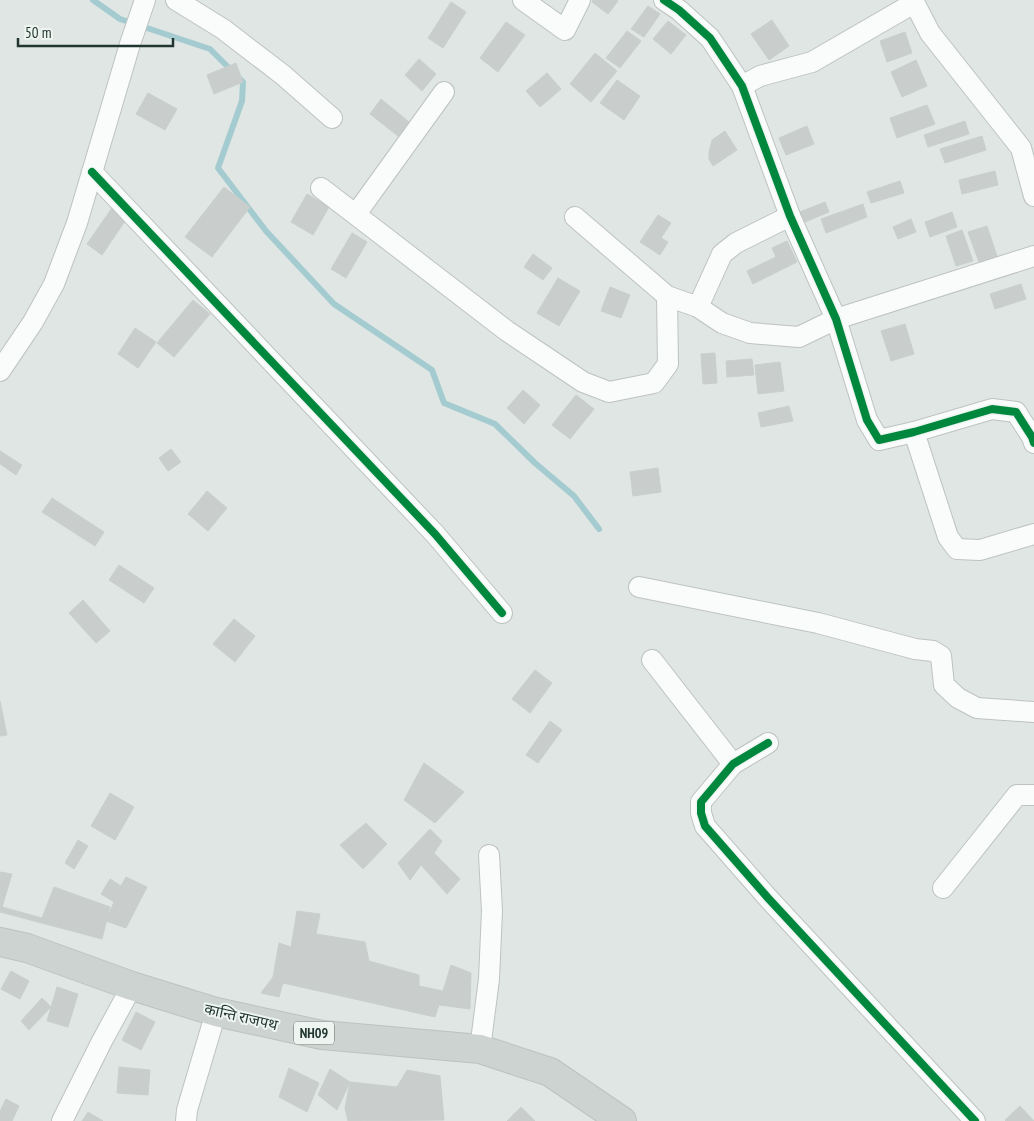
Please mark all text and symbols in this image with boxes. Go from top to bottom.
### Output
scale bar [18,15,172,47]
text: 50 m [25,23,51,42]
street label: कान्ति राजपथ [202,999,280,1034]
road number: NH09 [294,1021,334,1044]

